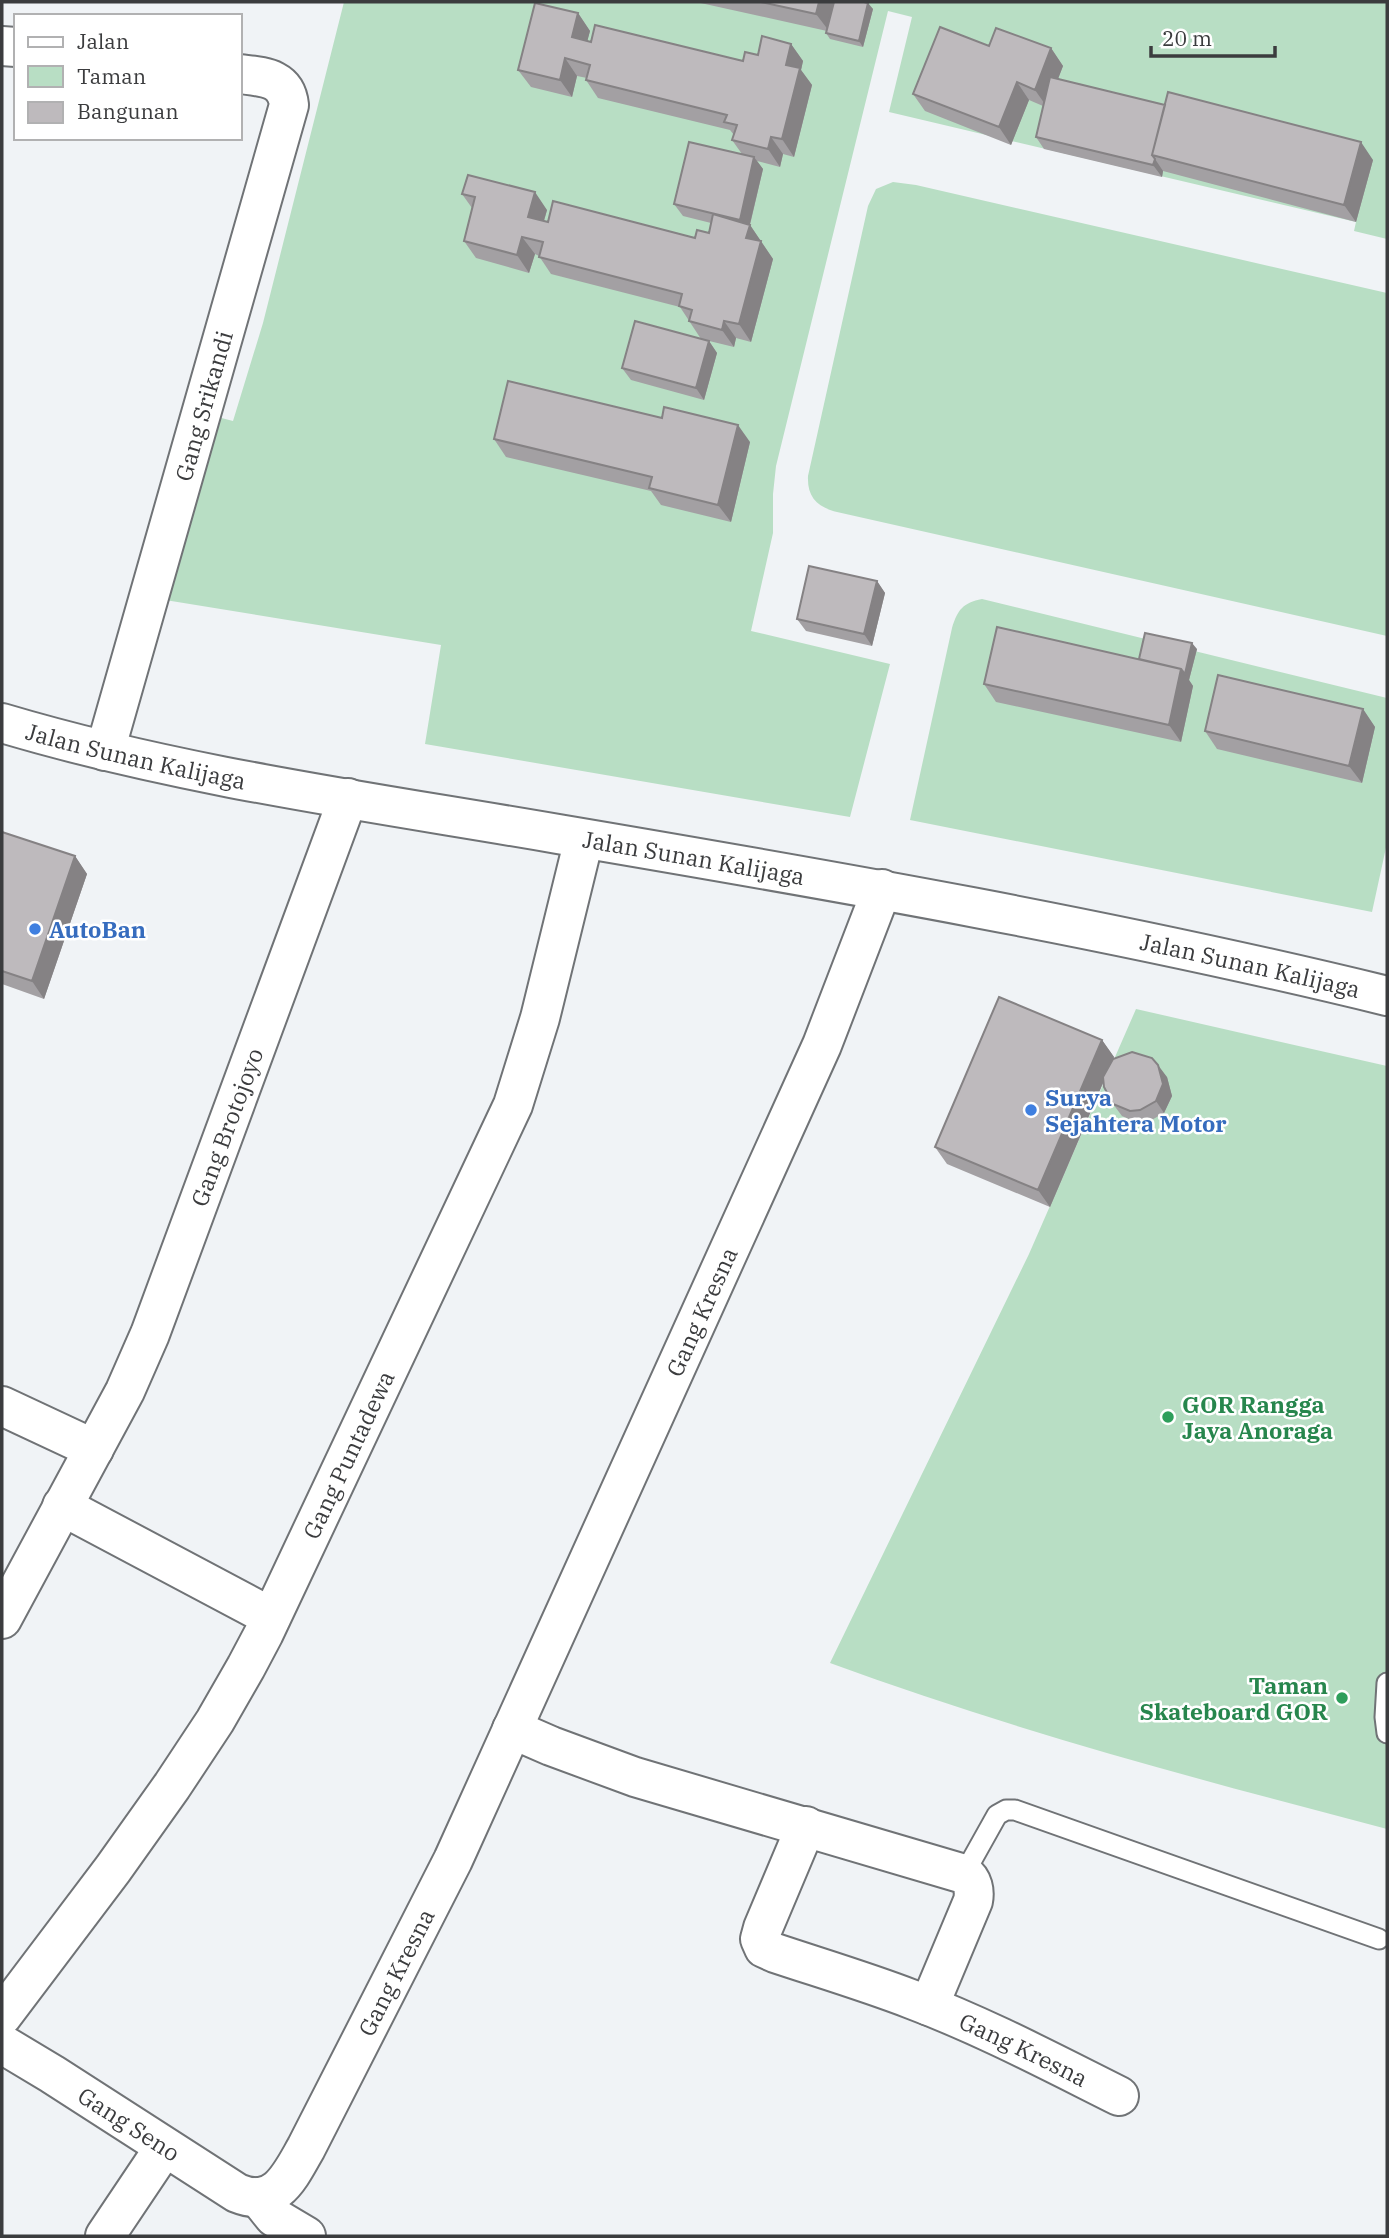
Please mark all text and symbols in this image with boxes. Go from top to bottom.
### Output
legend [14,14,242,140]
scale bar [1151,14,1275,58]
text: 20 m [1162,24,1212,52]
text: Jalan [77,27,129,55]
text: Taman [77,62,146,90]
text: Bangunan [77,97,179,125]
street label: Gang Srikandi [168,327,239,484]
street label: Jalan Sunan Kalijaga [23,716,248,795]
street label: Jalan Sunan Kalijaga [580,823,807,891]
place label: AutoBan [49,914,146,944]
marker: AutoBan [27,921,43,937]
street label: Jalan Sunan Kalijaga [1138,926,1363,1004]
street label: Gang Brotojoyo [184,1044,269,1210]
place label: Surya Sejahtera Motor [1045,1082,1227,1138]
marker: Surya Sejahtera Motor [1023,1102,1039,1118]
street label: Gang Kresna [659,1242,744,1381]
street label: Gang Puntadewa [296,1366,401,1543]
place label: GOR Rangga Jaya Anoraga [1182,1389,1333,1445]
marker: GOR Rangga Jaya Anoraga [1160,1409,1176,1425]
place label: Taman Skateboard GOR [1140,1670,1328,1726]
marker: Taman Skateboard GOR [1334,1690,1350,1706]
street label: Gang Kresna [351,1903,441,2041]
street label: Gang Kresna [955,2006,1093,2093]
street label: Gang Seno [72,2080,186,2167]

